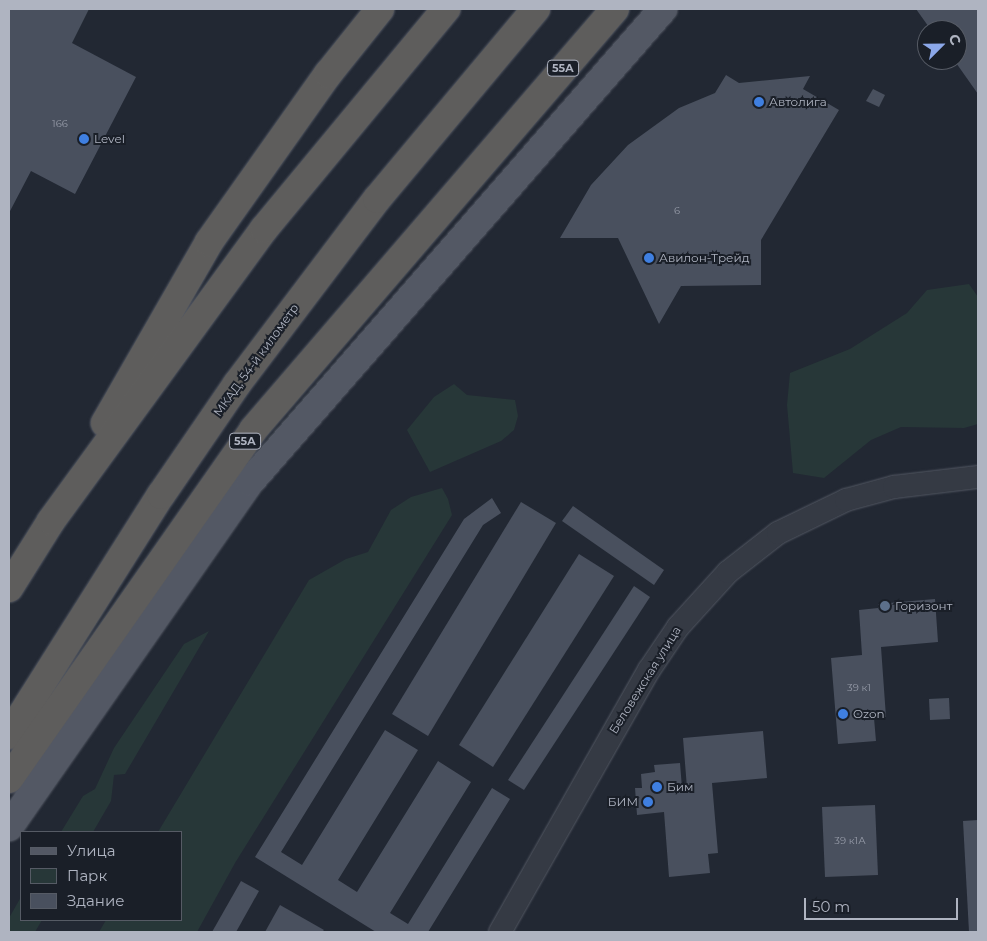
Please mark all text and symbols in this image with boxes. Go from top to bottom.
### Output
north arrow [917,20,967,70]
text: С [945,31,965,48]
road number: 55А [547,59,579,76]
place label: Автолига [769,95,827,109]
marker: Автолига [753,96,765,108]
house number: 166 [52,118,68,130]
place label: Level [94,132,125,146]
marker: Level [78,133,90,145]
house number: 6 [674,205,680,217]
place label: Авилон-Трейд [659,251,750,265]
marker: Авилон-Трейд [643,252,655,264]
street label: МКАД, 54-й километр [210,301,302,419]
road number: 55А [229,432,261,450]
place label: Горизонт [895,599,952,613]
marker: Горизонт [879,600,891,612]
street label: Беловежская улица [606,624,684,736]
house number: 39 к1 [847,682,871,694]
place label: Ozon [853,707,885,721]
marker: Ozon [837,708,849,720]
place label: Бим [667,780,693,794]
marker: Бим [651,781,663,793]
place label: БИМ [608,795,638,809]
marker: БИМ [642,796,654,808]
legend [20,831,182,921]
house number: 39 к1А [834,835,866,847]
text: Улица [67,841,115,860]
text: Парк [67,866,107,885]
scale bar [807,888,961,920]
text: Здание [67,891,125,910]
text: 50 m [812,897,850,916]

